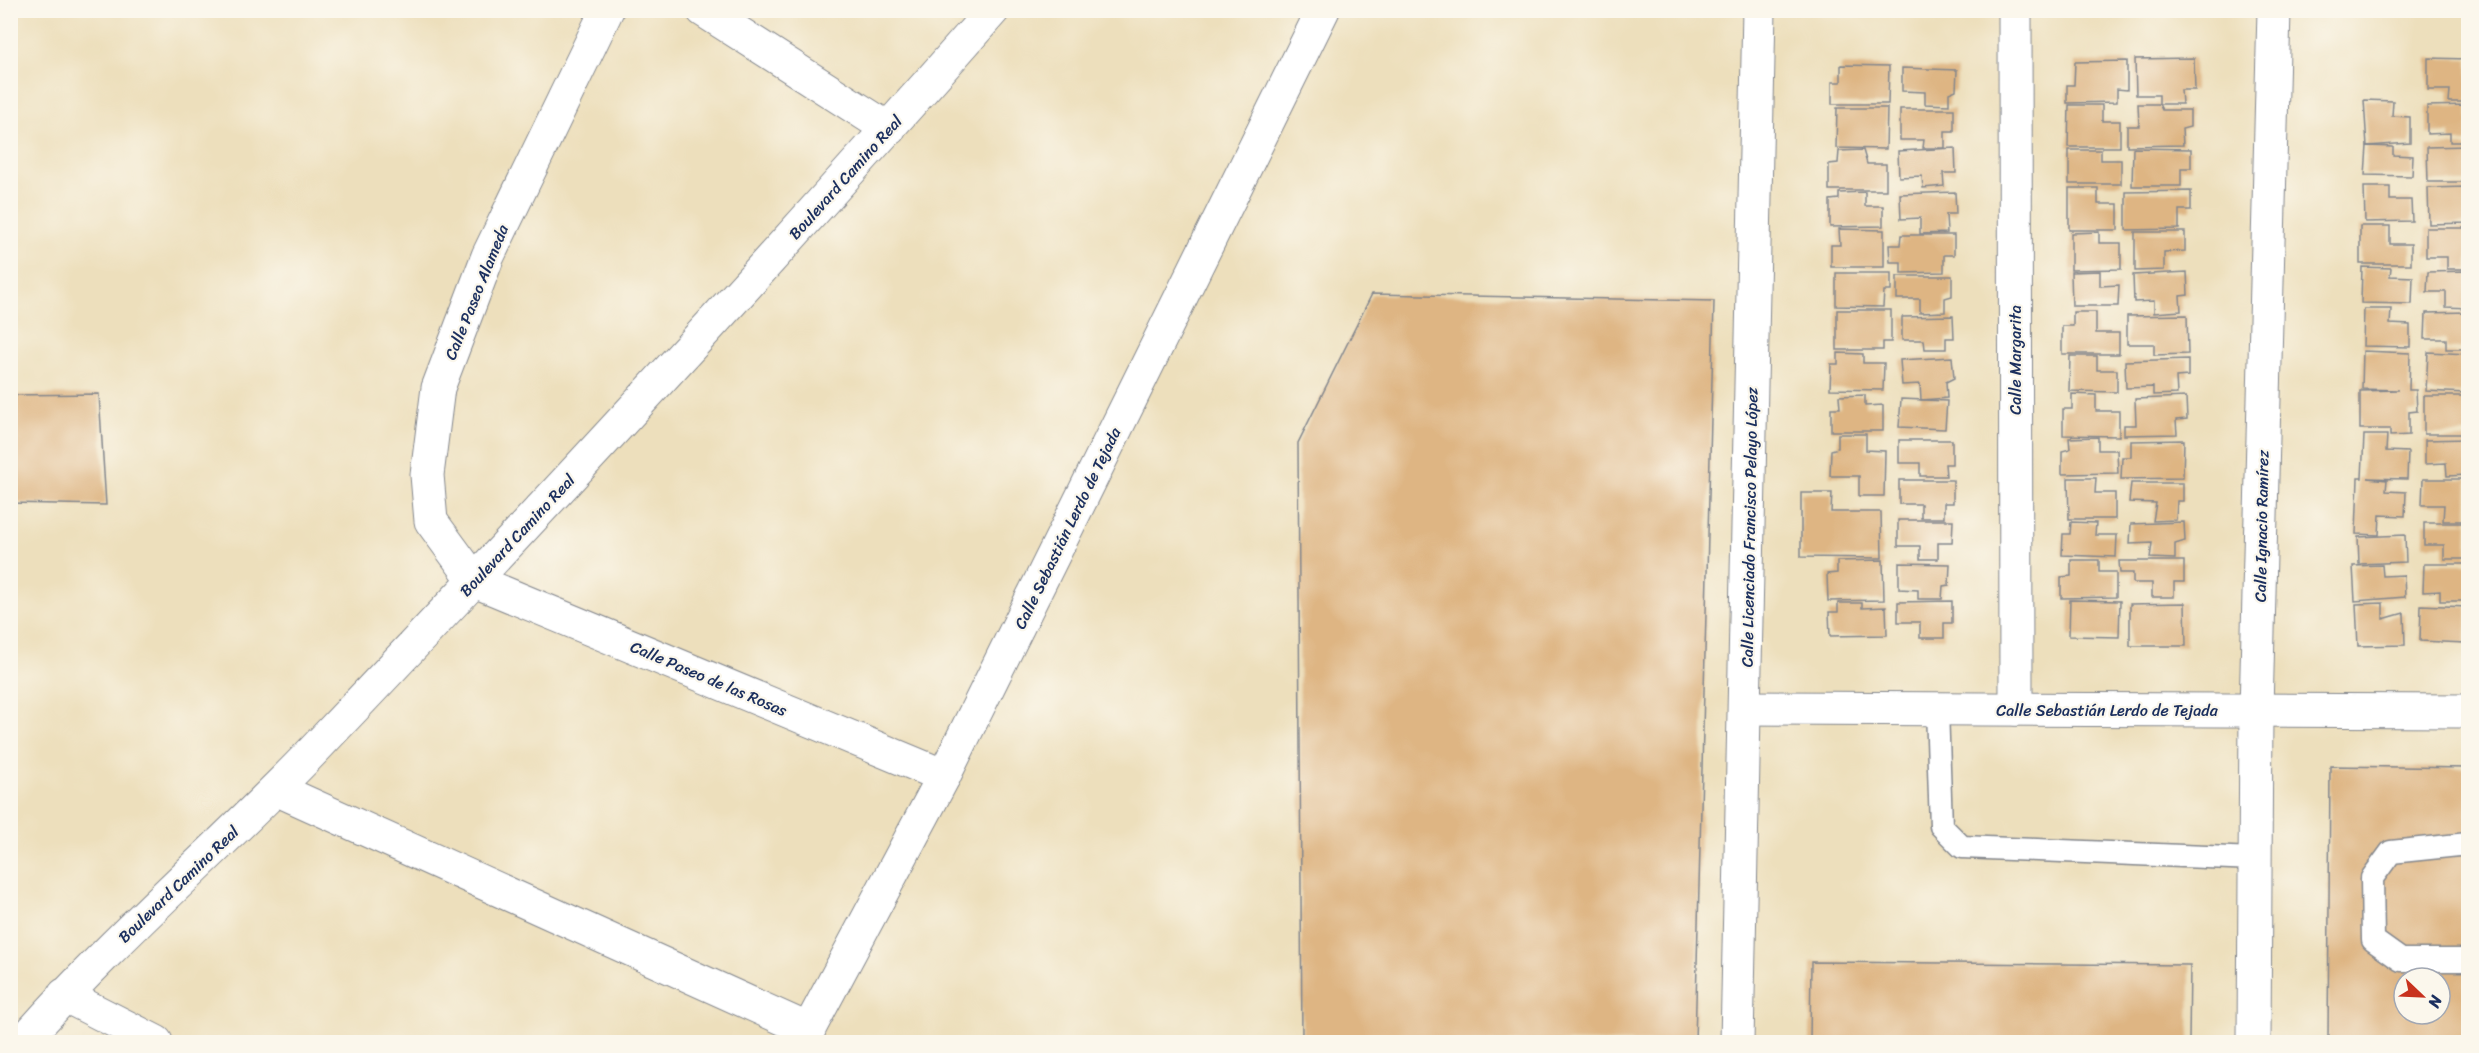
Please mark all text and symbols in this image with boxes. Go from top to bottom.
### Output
street label: Boulevard Camino Real [781,108,910,246]
street label: Calle Paseo Alameda [436,219,517,364]
street label: Calle Margarita [2001,305,2030,415]
street label: Calle Licenciado Francisco Pelayo López [1733,386,1766,667]
street label: Calle Sebastián Lerdo de Tejada [1006,421,1129,634]
street label: Calle Ignacio Ramírez [2246,449,2277,602]
street label: Boulevard Camino Real [452,467,583,604]
street label: Calle Paseo de las Rosas [626,632,792,725]
street label: Calle Sebastián Lerdo de Tejada [1996,696,2219,725]
street label: Boulevard Camino Real [111,818,246,950]
north arrow [2392,966,2452,1026]
text: N [2419,990,2451,1013]

